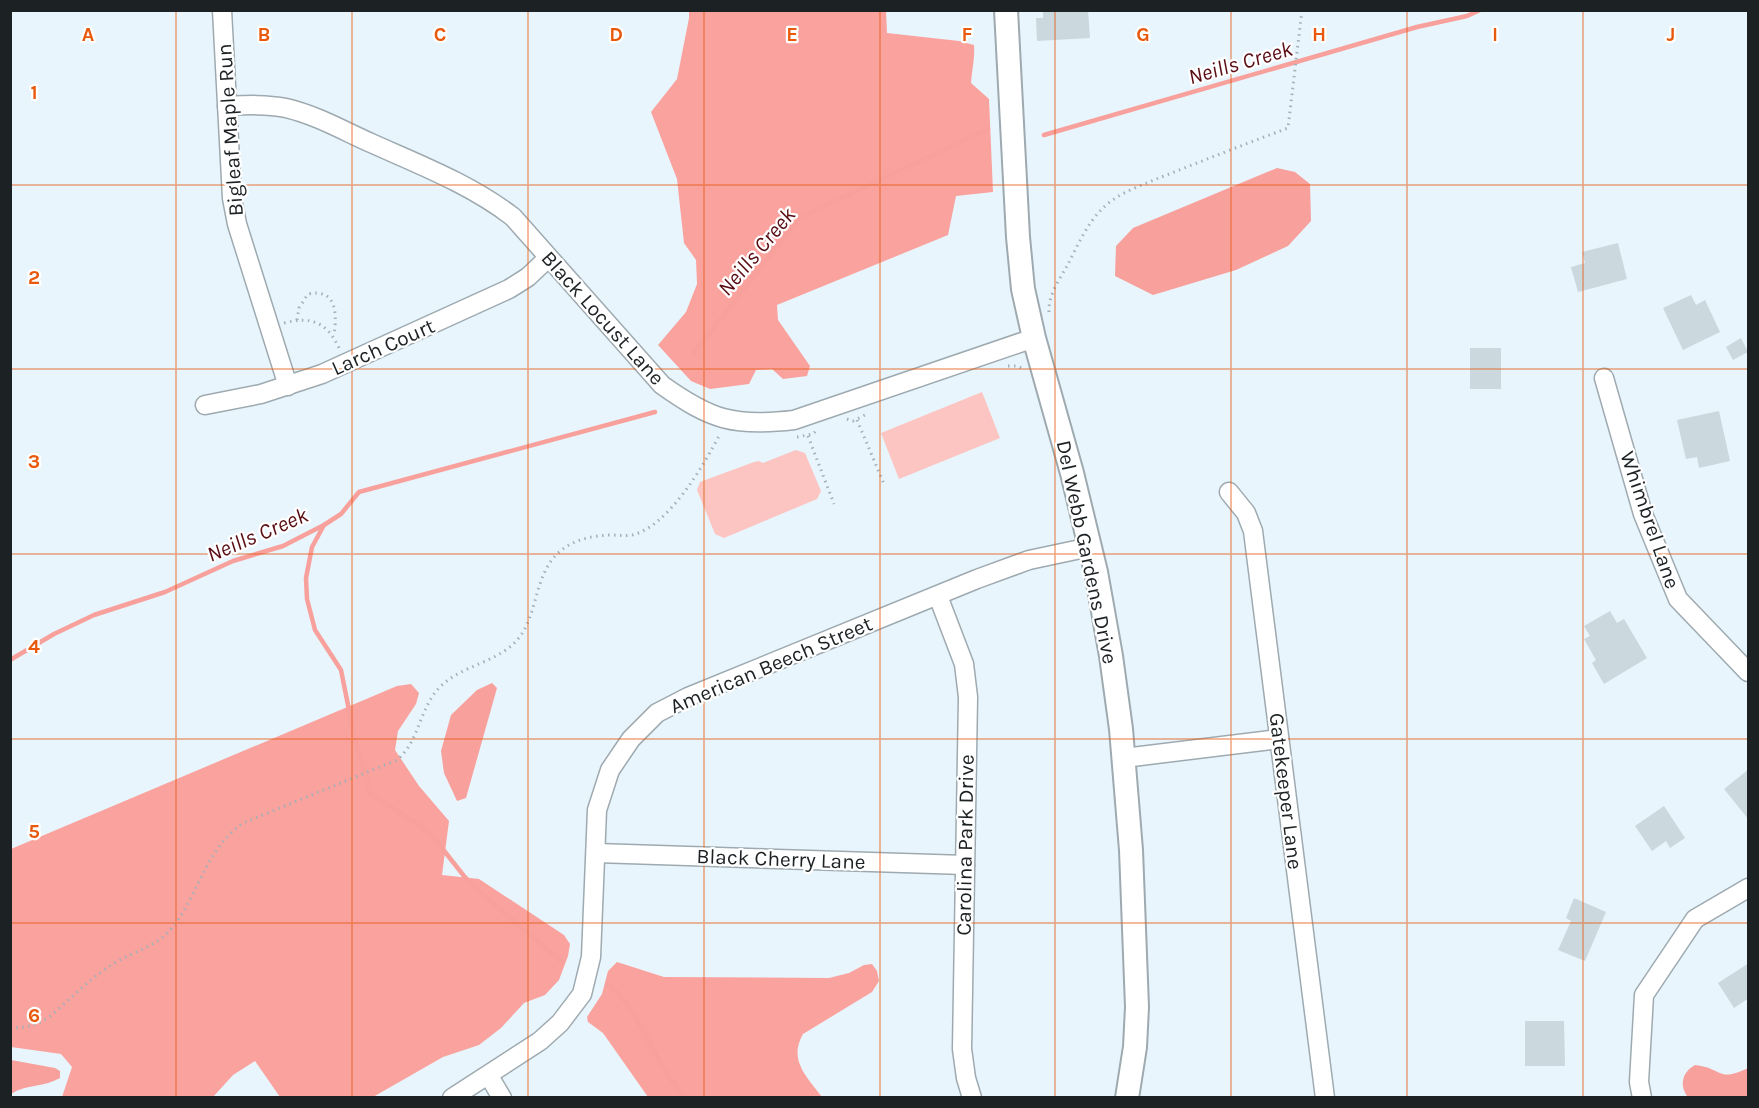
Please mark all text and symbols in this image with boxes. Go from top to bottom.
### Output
text: A [82,23,95,46]
text: B [258,23,270,46]
text: C [434,23,446,46]
text: D [609,23,623,46]
text: E [786,23,798,46]
text: F [962,23,973,46]
text: G [1136,23,1150,46]
text: H [1312,23,1326,46]
text: I [1492,23,1498,46]
text: J [1667,23,1675,46]
water label: Neills Creek [1185,35,1296,90]
street label: Bigleaf Maple Run [212,43,248,217]
text: 1 [30,81,38,104]
water label: Neills Creek [712,202,802,301]
street label: Black Locust Lane [537,246,669,390]
text: 2 [28,266,40,289]
street label: Larch Court [328,314,438,380]
street label: Del Webb Gardens Drive [1052,438,1122,666]
street label: Whimbrel Lane [1615,448,1685,592]
text: 3 [28,450,40,473]
water label: Neills Creek [203,502,313,568]
street label: American Beech Street [666,611,876,718]
text: 4 [28,635,40,658]
street label: Gatekeeper Lane [1264,711,1308,871]
street label: Carolina Park Drive [951,754,979,936]
text: 5 [28,820,40,843]
street label: Black Cherry Lane [696,844,866,874]
text: 6 [28,1004,40,1027]

